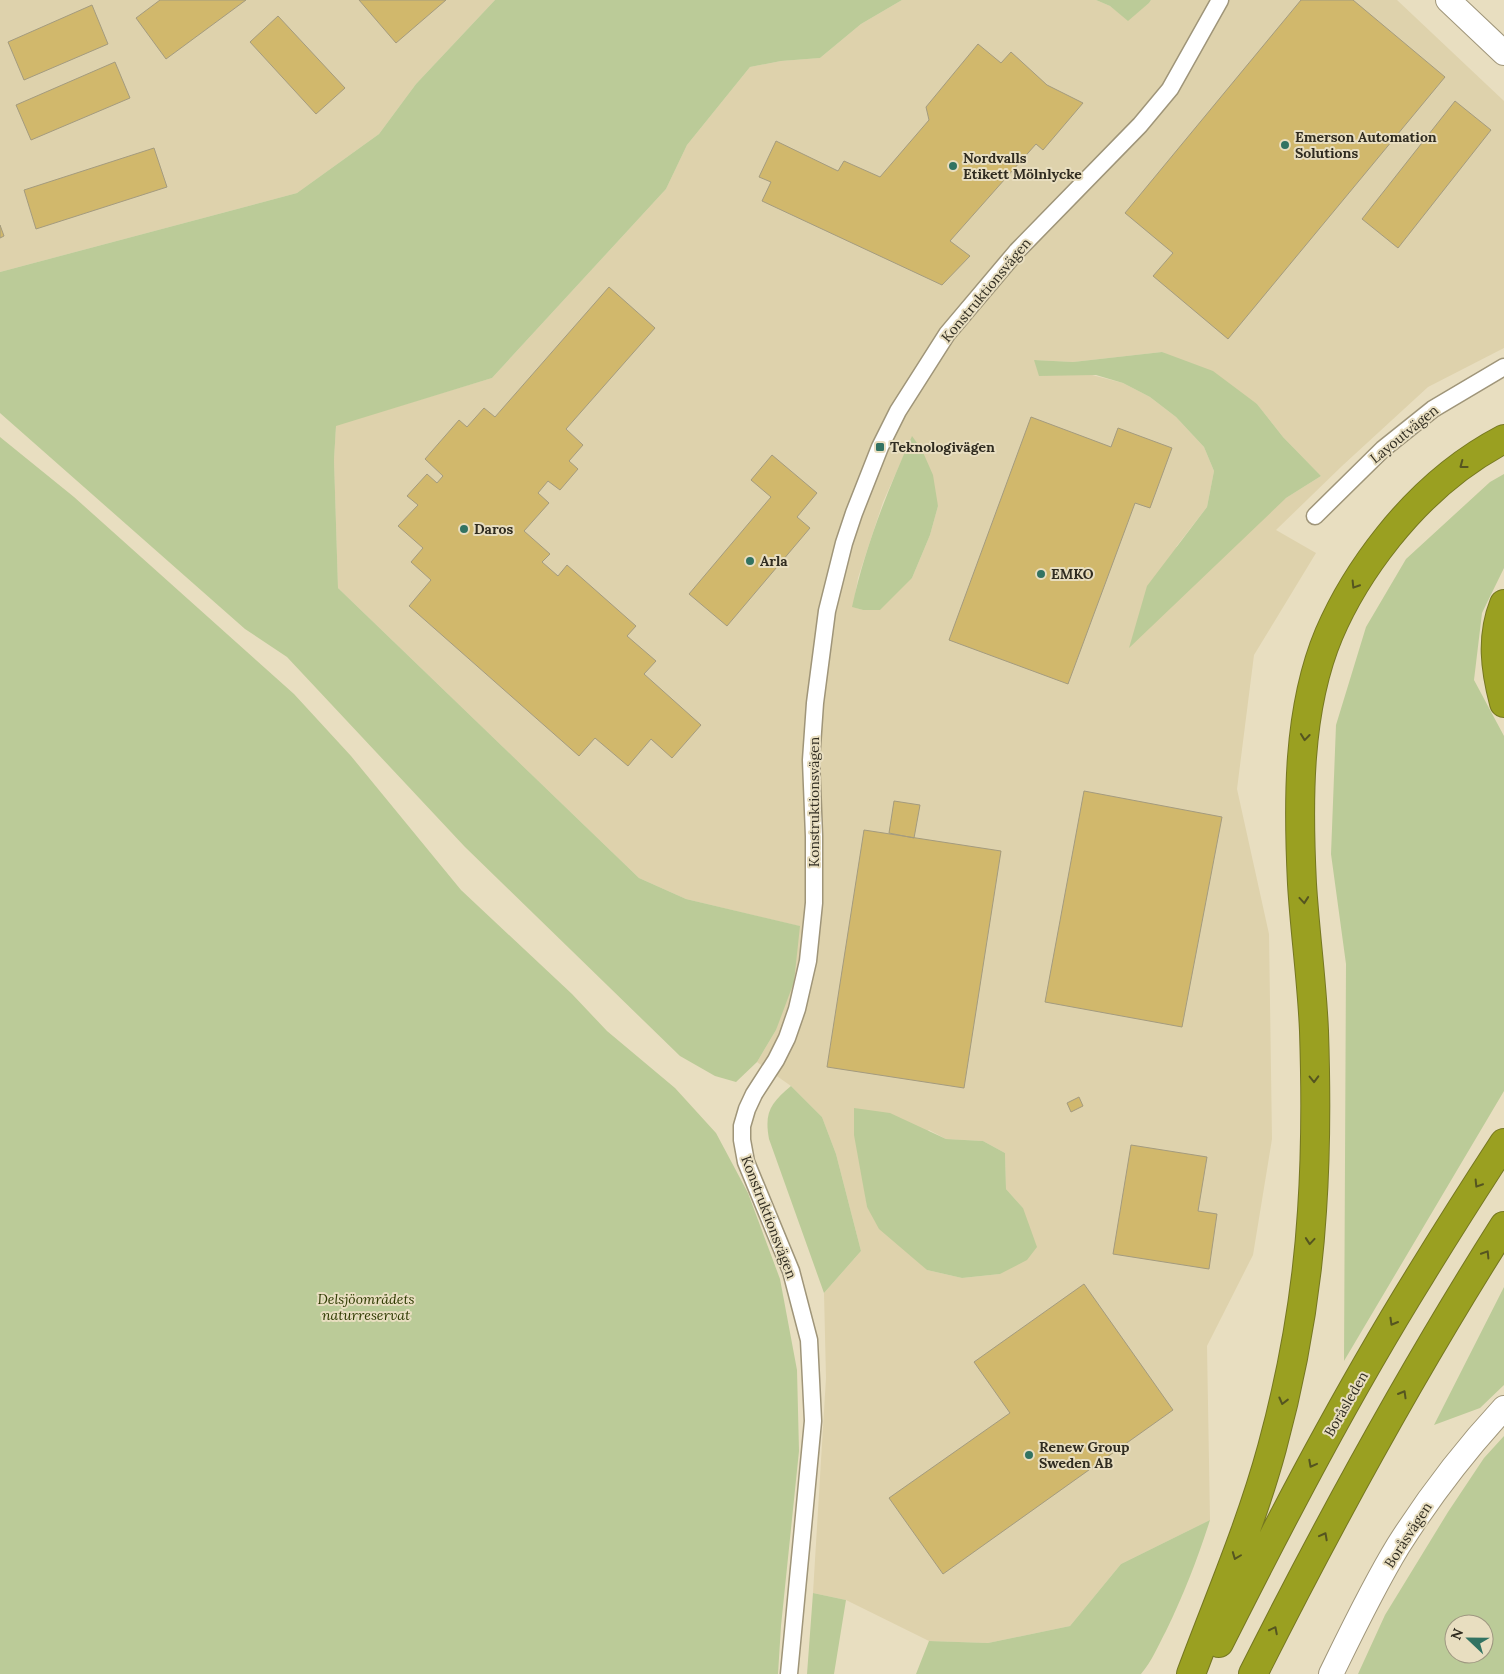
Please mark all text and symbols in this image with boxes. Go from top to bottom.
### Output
place label: Emerson Automation Solutions [1295,128,1437,162]
marker: Emerson Automation Solutions [1279,139,1291,151]
place label: Nordvalls Etikett Mölnlycke [963,149,1082,183]
marker: Nordvalls Etikett Mölnlycke [947,160,959,172]
street label: Konstruktionsvägen [937,234,1035,346]
street label: Layoutvägen [1366,401,1442,467]
place label: Teknologivägen [890,438,995,456]
marker: Teknologivägen [874,441,886,453]
one-way arrow [1460,459,1469,467]
place label: Daros [474,520,513,538]
marker: Daros [458,523,470,535]
place label: Arla [760,552,788,570]
marker: Arla [744,555,756,567]
place label: EMKO [1051,565,1094,583]
marker: EMKO [1035,568,1047,580]
one-way arrow [1352,579,1361,588]
one-way arrow [1299,734,1310,742]
street label: Konstruktionsvägen [805,736,823,867]
one-way arrow [1298,896,1309,904]
one-way arrow [1309,1075,1320,1083]
street label: Konstruktionsvägen [737,1153,801,1282]
one-way arrow [1475,1178,1484,1188]
one-way arrow [1304,1237,1315,1245]
one-way arrow [1479,1251,1489,1260]
park label: Delsjöområdets naturreservat [317,1290,415,1324]
one-way arrow [1389,1317,1399,1326]
street label: Boråsleden [1320,1368,1372,1440]
one-way arrow [1396,1390,1406,1399]
one-way arrow [1278,1397,1289,1406]
place label: Renew Group Sweden AB [1039,1438,1130,1472]
marker: Renew Group Sweden AB [1023,1449,1035,1461]
one-way arrow [1309,1458,1319,1467]
street label: Boråsvägen [1380,1498,1436,1571]
one-way arrow [1317,1532,1327,1541]
one-way arrow [1232,1551,1242,1560]
north arrow [1444,1614,1494,1664]
text: N [1447,1626,1467,1643]
one-way arrow [1268,1627,1278,1636]

